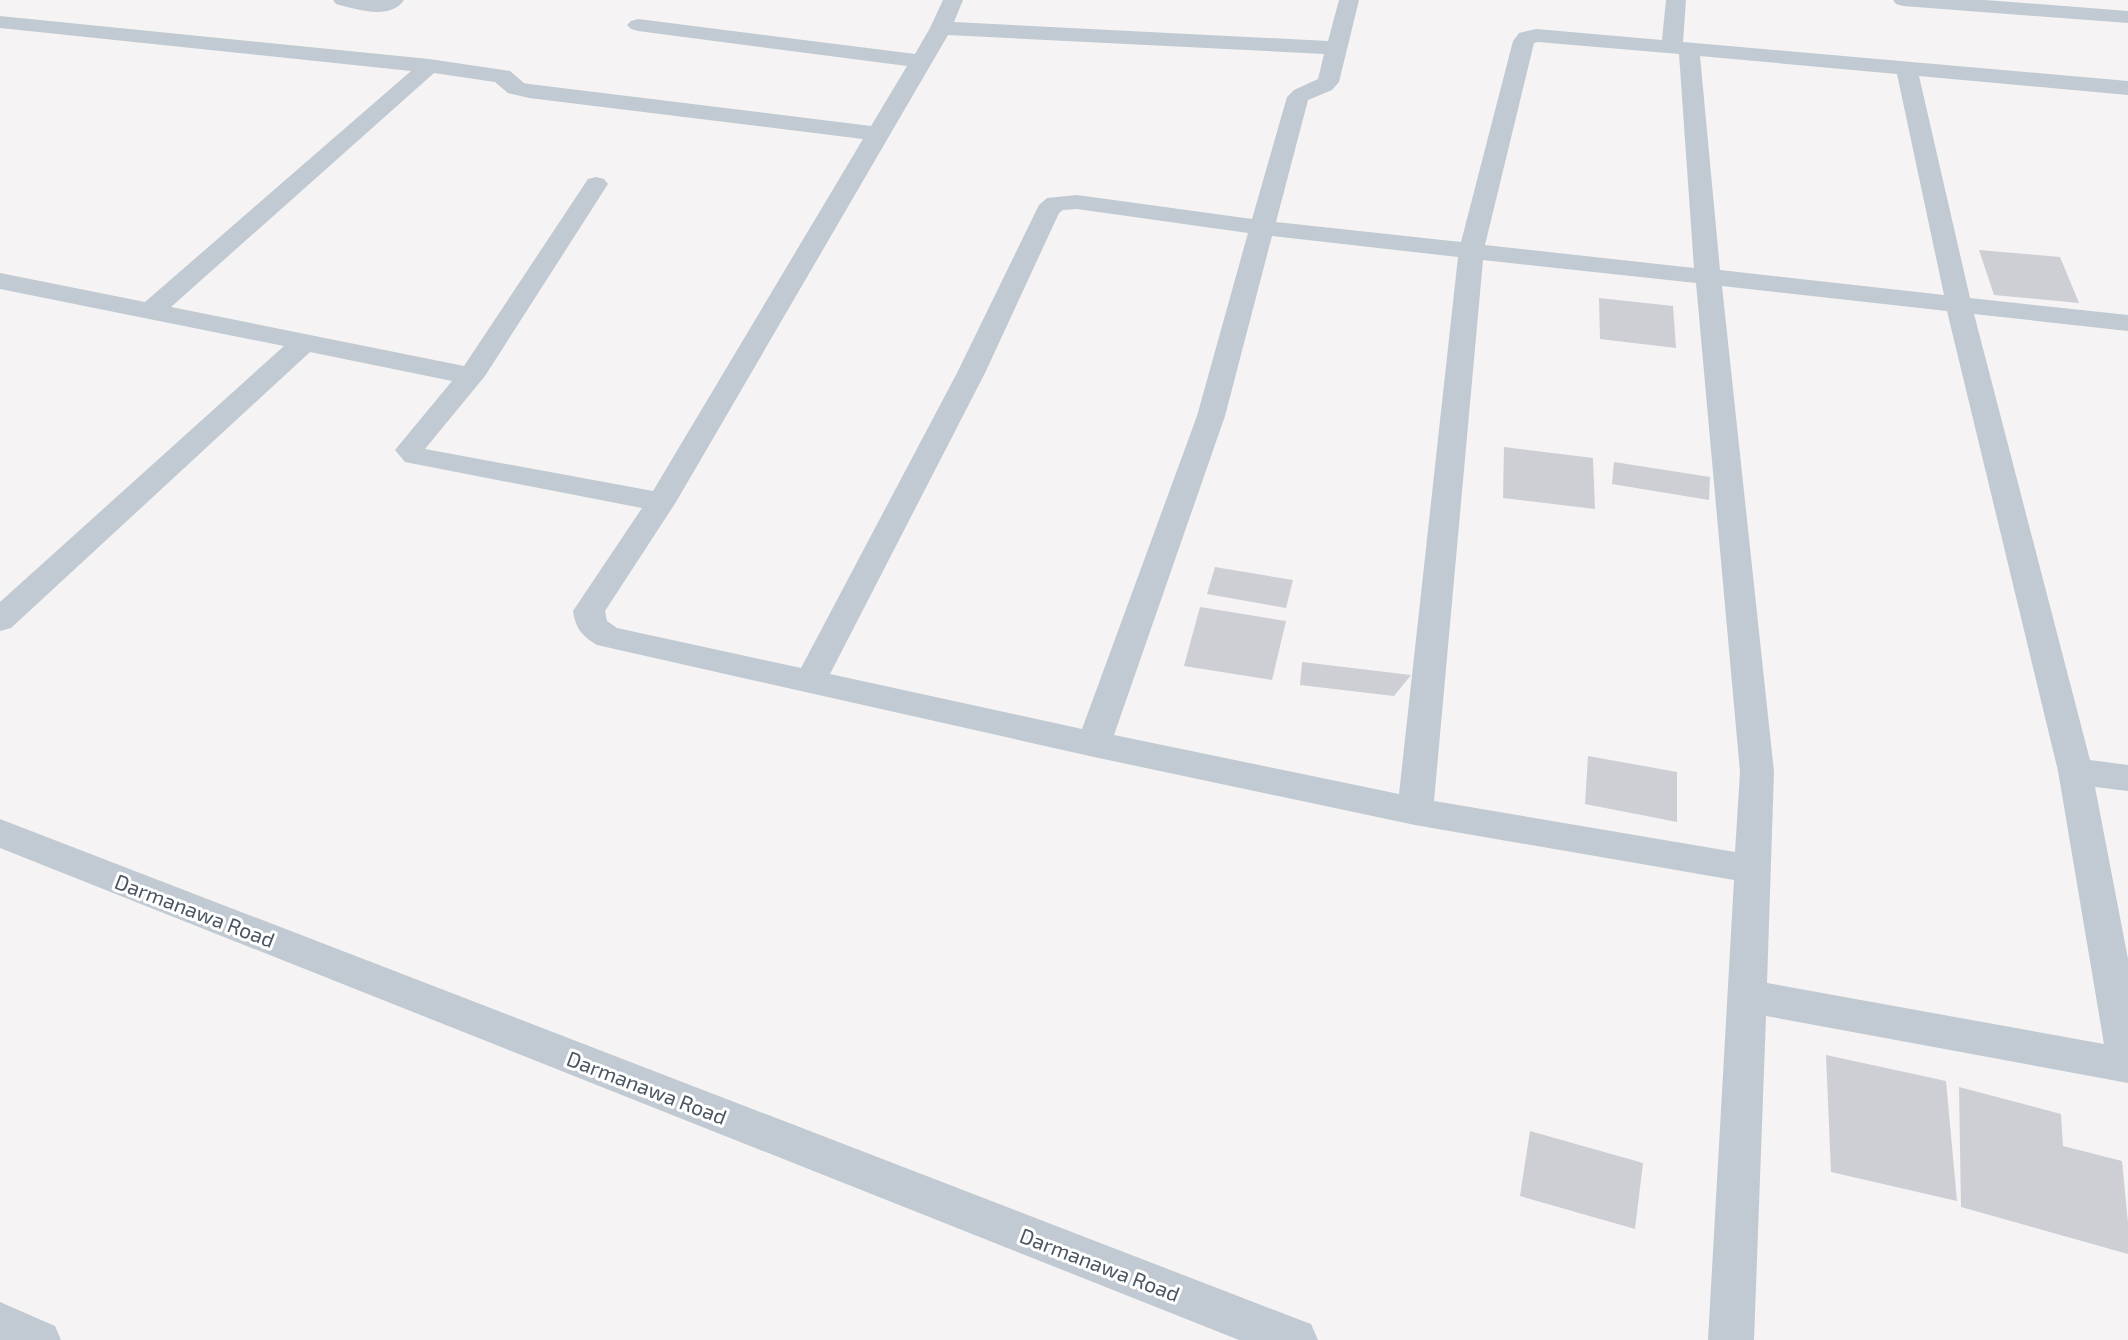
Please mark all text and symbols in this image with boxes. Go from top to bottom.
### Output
street label: Darmanawa Road [111,868,279,952]
street label: Darmanawa Road [563,1045,731,1129]
street label: Darmanawa Road [1016,1222,1184,1306]

